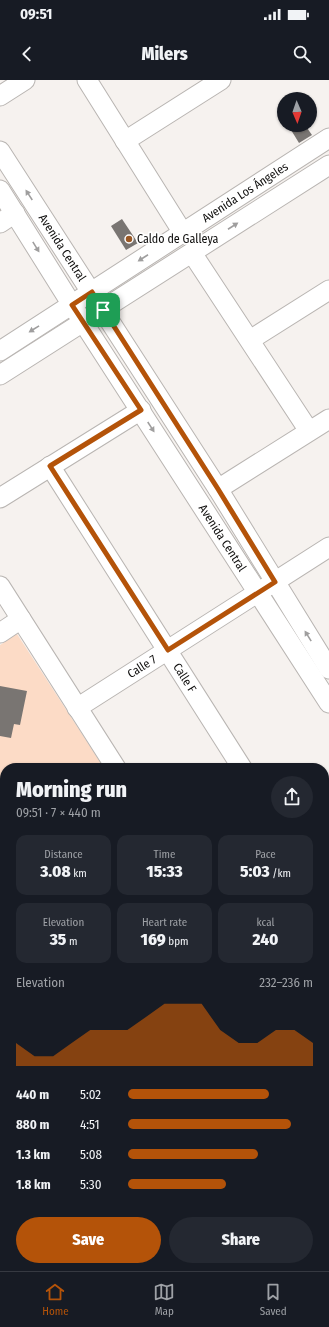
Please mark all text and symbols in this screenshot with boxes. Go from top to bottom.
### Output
text: 09:51 [20,5,52,23]
icon: back [16,43,38,65]
text: Milers [141,43,188,65]
icon: search [291,43,313,65]
north arrow [277,92,317,132]
map controls [277,92,317,132]
street label: Avenida Los Ángeles [200,159,291,225]
one-way arrow [25,190,33,200]
street label: Avenida Central [36,212,89,284]
one-way arrow [228,222,238,230]
place label: Caldo de Galleya [137,232,219,246]
marker: Caldo de Galleya [124,234,134,244]
one-way arrow [32,242,40,252]
one-way arrow [137,255,149,262]
pin [86,293,120,327]
icon: arrive [92,299,114,321]
one-way arrow [29,325,39,333]
one-way arrow [148,421,155,433]
street label: Avenida Central [196,502,249,574]
one-way arrow [305,630,312,642]
street label: Calle 7 [125,652,159,681]
street label: Calle F [170,661,200,696]
text: Morning run [16,776,127,803]
button: share [271,776,313,818]
text: 09:51 · 7 × 440 m [16,805,101,820]
text: Distance [44,848,83,861]
text: Time [154,848,175,861]
text: Pace [255,848,276,861]
text: 3.08 [40,861,71,882]
text: 15:33 [146,861,183,882]
text: 5:03 [240,861,270,882]
text: km [71,867,87,880]
text: /km [270,867,291,880]
text: Elevation [43,916,84,929]
text: Heart rate [142,916,187,929]
text: kcal [257,916,274,929]
text: 35 [50,929,66,950]
text: 169 [141,929,166,950]
text: 240 [253,929,279,950]
text: m [66,935,77,948]
text: bpm [166,935,188,948]
text: Elevation [16,975,65,990]
text: 232–236 m [259,975,313,990]
text: 440 m [16,1087,49,1102]
text: 5:02 [80,1087,101,1102]
text: 880 m [16,1117,49,1132]
text: 4:51 [80,1117,100,1132]
text: 1.3 km [16,1147,50,1162]
text: 5:08 [80,1147,102,1162]
text: 1.8 km [16,1177,51,1192]
text: 5:30 [80,1177,101,1192]
button: Save [16,1217,161,1263]
button: Share [169,1217,313,1263]
tab: Home [42,1281,69,1318]
tab: Map [153,1281,175,1318]
tab: Saved [260,1281,287,1318]

